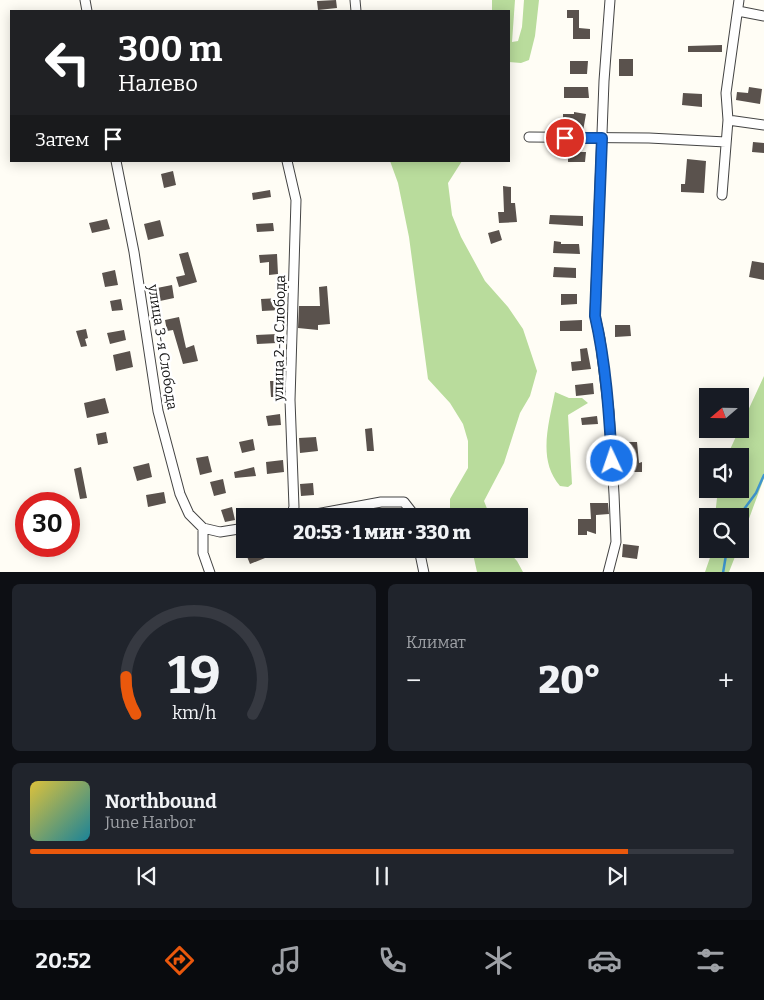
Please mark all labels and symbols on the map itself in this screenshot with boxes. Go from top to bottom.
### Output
pin [544,117,586,159]
street label: улица 2-я Слобода [270,274,289,402]
street label: улица 3-я Слобода [144,282,181,411]
north arrow [699,388,749,438]
position arrow [585,434,637,486]
speed limit sign: 30 [15,492,80,557]

